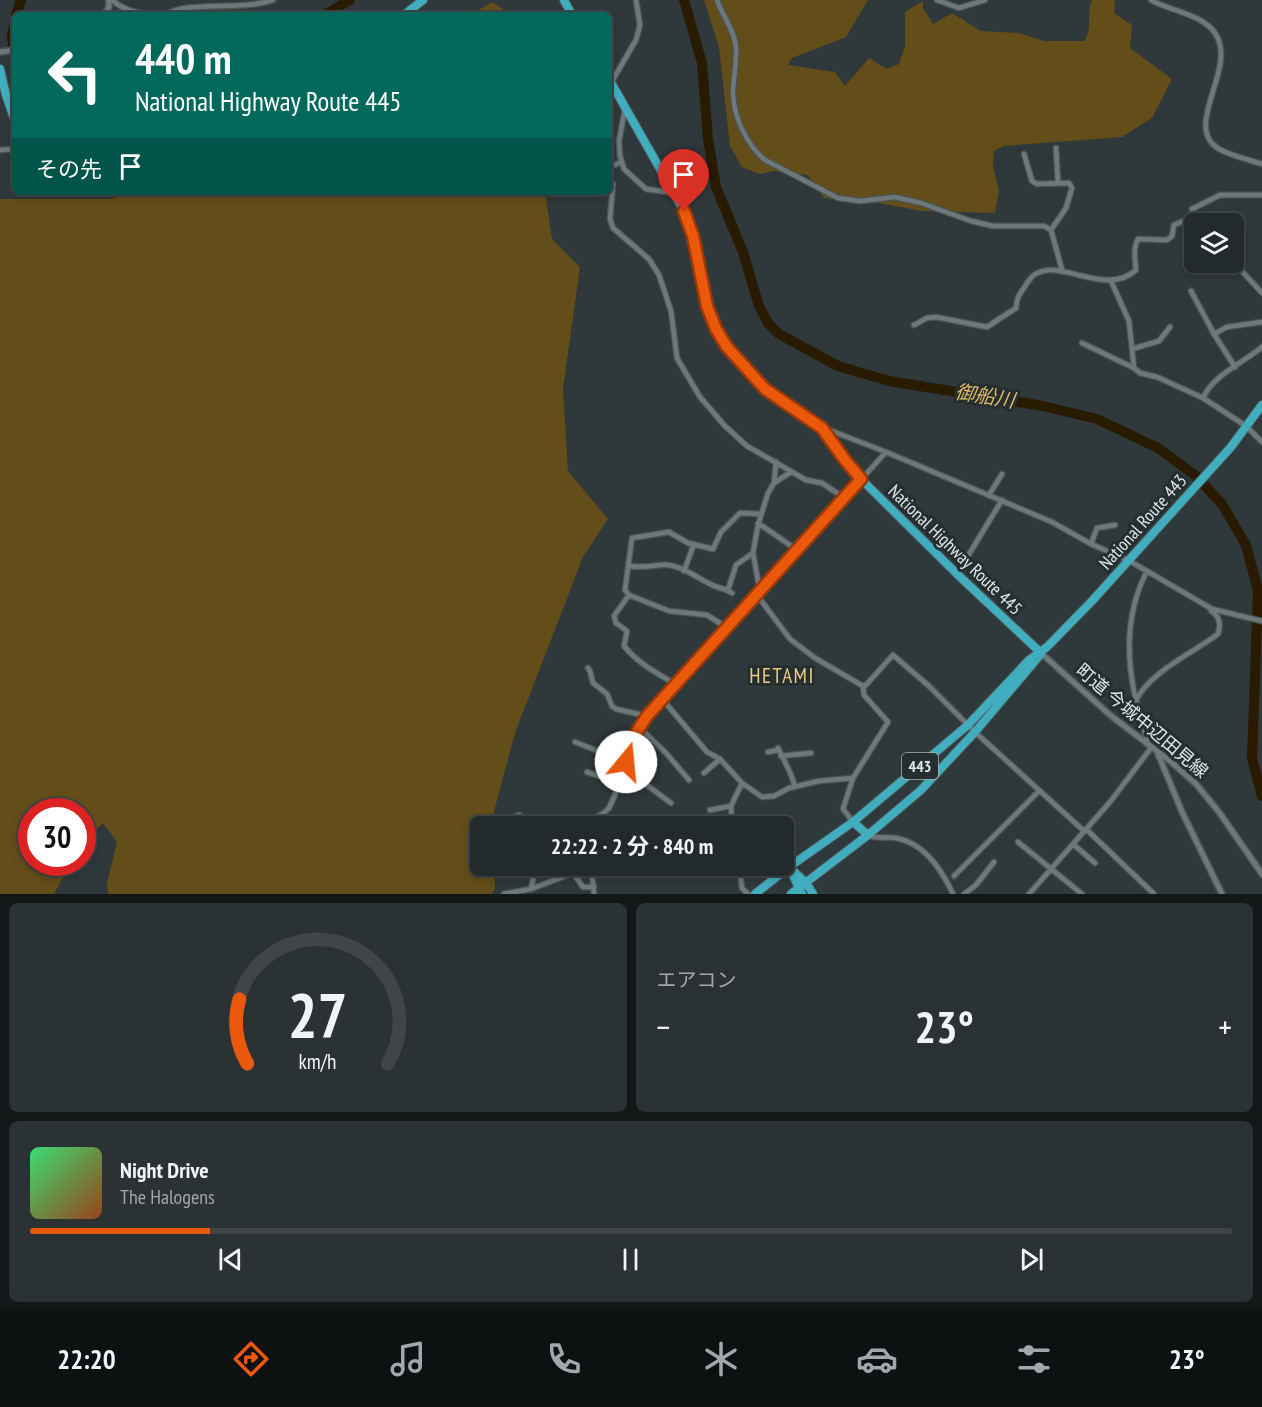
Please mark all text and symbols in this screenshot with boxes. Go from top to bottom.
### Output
text: 440 m [135,31,232,86]
icon: left [36,36,114,114]
text: National Highway Route 445 [135,84,401,118]
pin [658,149,709,211]
icon: arrive [114,150,147,183]
text: その先 [36,155,102,183]
icon: arrive [667,158,700,191]
map controls [1184,213,1244,273]
button: layers [1184,213,1244,273]
water label: 御船川 [953,378,1019,414]
street label: National Route 443 [1094,469,1191,574]
street label: National Highway Route 445 [883,480,1027,620]
street label: 町道 今城中辺田見線 [1071,659,1213,783]
district label: HETAMI [749,662,815,689]
position arrow [594,730,658,794]
road number: 443 [902,753,938,779]
speed limit sign: 30 [18,798,96,876]
text: 22:22 · 2 分 · 840 m [551,832,713,860]
text: エアコン [657,967,737,993]
text: 27 [288,974,348,1055]
text: 23° [915,997,974,1055]
text: − [657,1005,670,1048]
text: + [1218,1005,1232,1048]
text: km/h [299,1048,337,1076]
text: Night Drive [120,1156,209,1184]
text: The Halogens [120,1184,215,1210]
icon: previous [214,1243,247,1276]
icon: pause [614,1243,647,1276]
icon: next [1015,1243,1048,1276]
icon: directions [230,1338,272,1380]
icon: music [387,1338,429,1380]
icon: phone [543,1338,585,1380]
icon: climate [700,1338,742,1380]
icon: car [856,1338,898,1380]
icon: filters [1013,1338,1055,1380]
text: 22:20 [57,1342,116,1376]
text: 23° [1169,1342,1205,1376]

